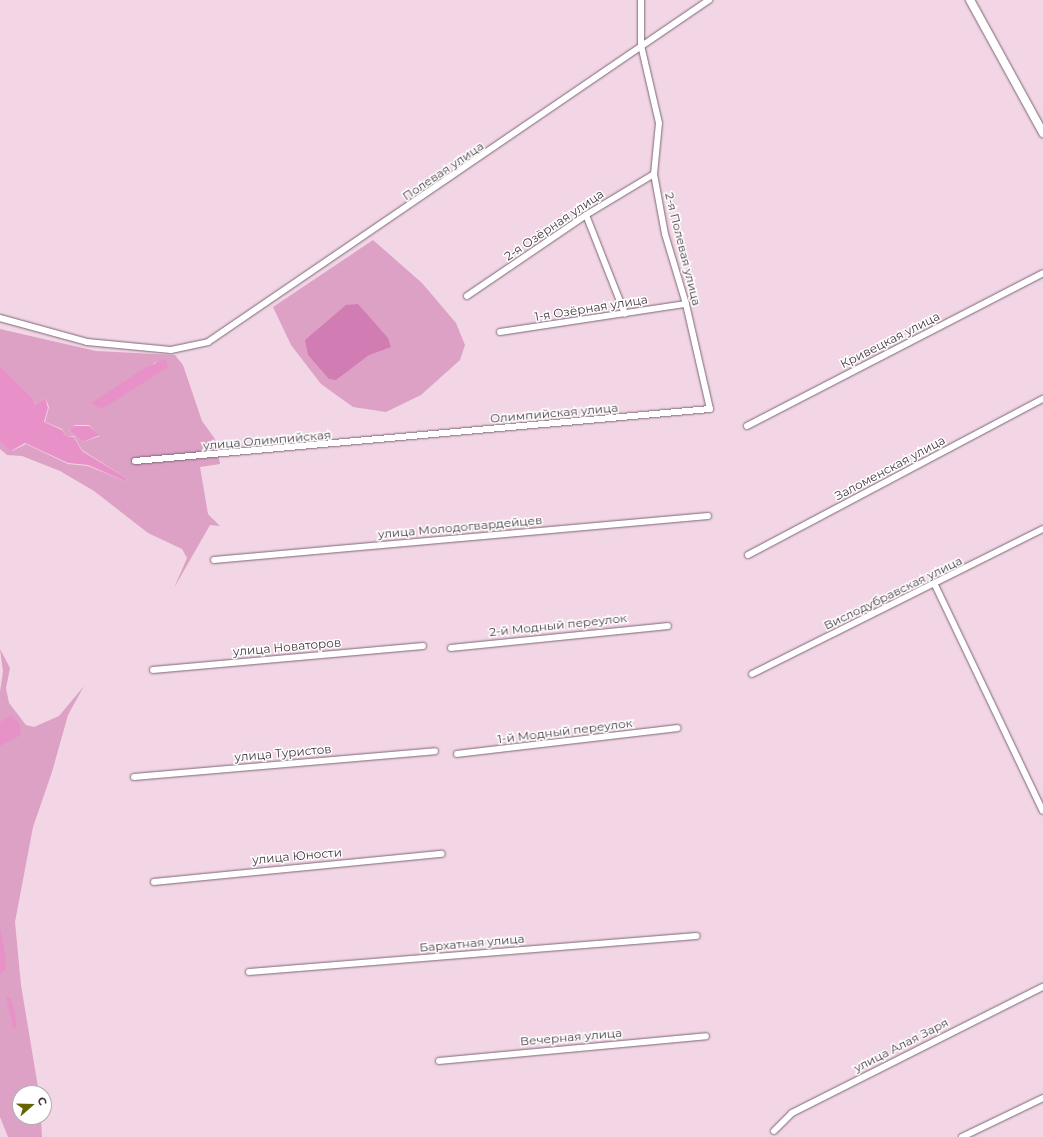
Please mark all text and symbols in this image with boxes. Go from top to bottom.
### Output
street label: Полевая улица [400,139,486,203]
street label: 2-я Озёрная улица [502,186,606,264]
street label: 2-я Полевая улица [662,191,704,307]
street label: 1-я Озёрная улица [533,292,649,324]
street label: Кривецкая улица [838,309,942,371]
street label: Олимпийская улица [489,400,619,426]
street label: улица Олимпийская [202,427,332,453]
street label: Заломенская улица [832,433,948,503]
street label: улица Молодогвардейцев [377,513,543,541]
street label: Вислодубравская улица [821,553,965,633]
street label: 2-й Модный переулок [489,611,627,639]
street label: улица Новаторов [232,635,342,659]
street label: 1-й Модный переулок [497,716,633,746]
street label: улица Туристов [234,742,332,764]
street label: улица Юности [252,845,342,867]
street label: Бархатная улица [419,931,525,955]
street label: улица Алая Заря [851,1015,951,1075]
street label: Вечерная улица [519,1025,623,1049]
north arrow [12,1085,52,1125]
text: С [34,1095,50,1107]

